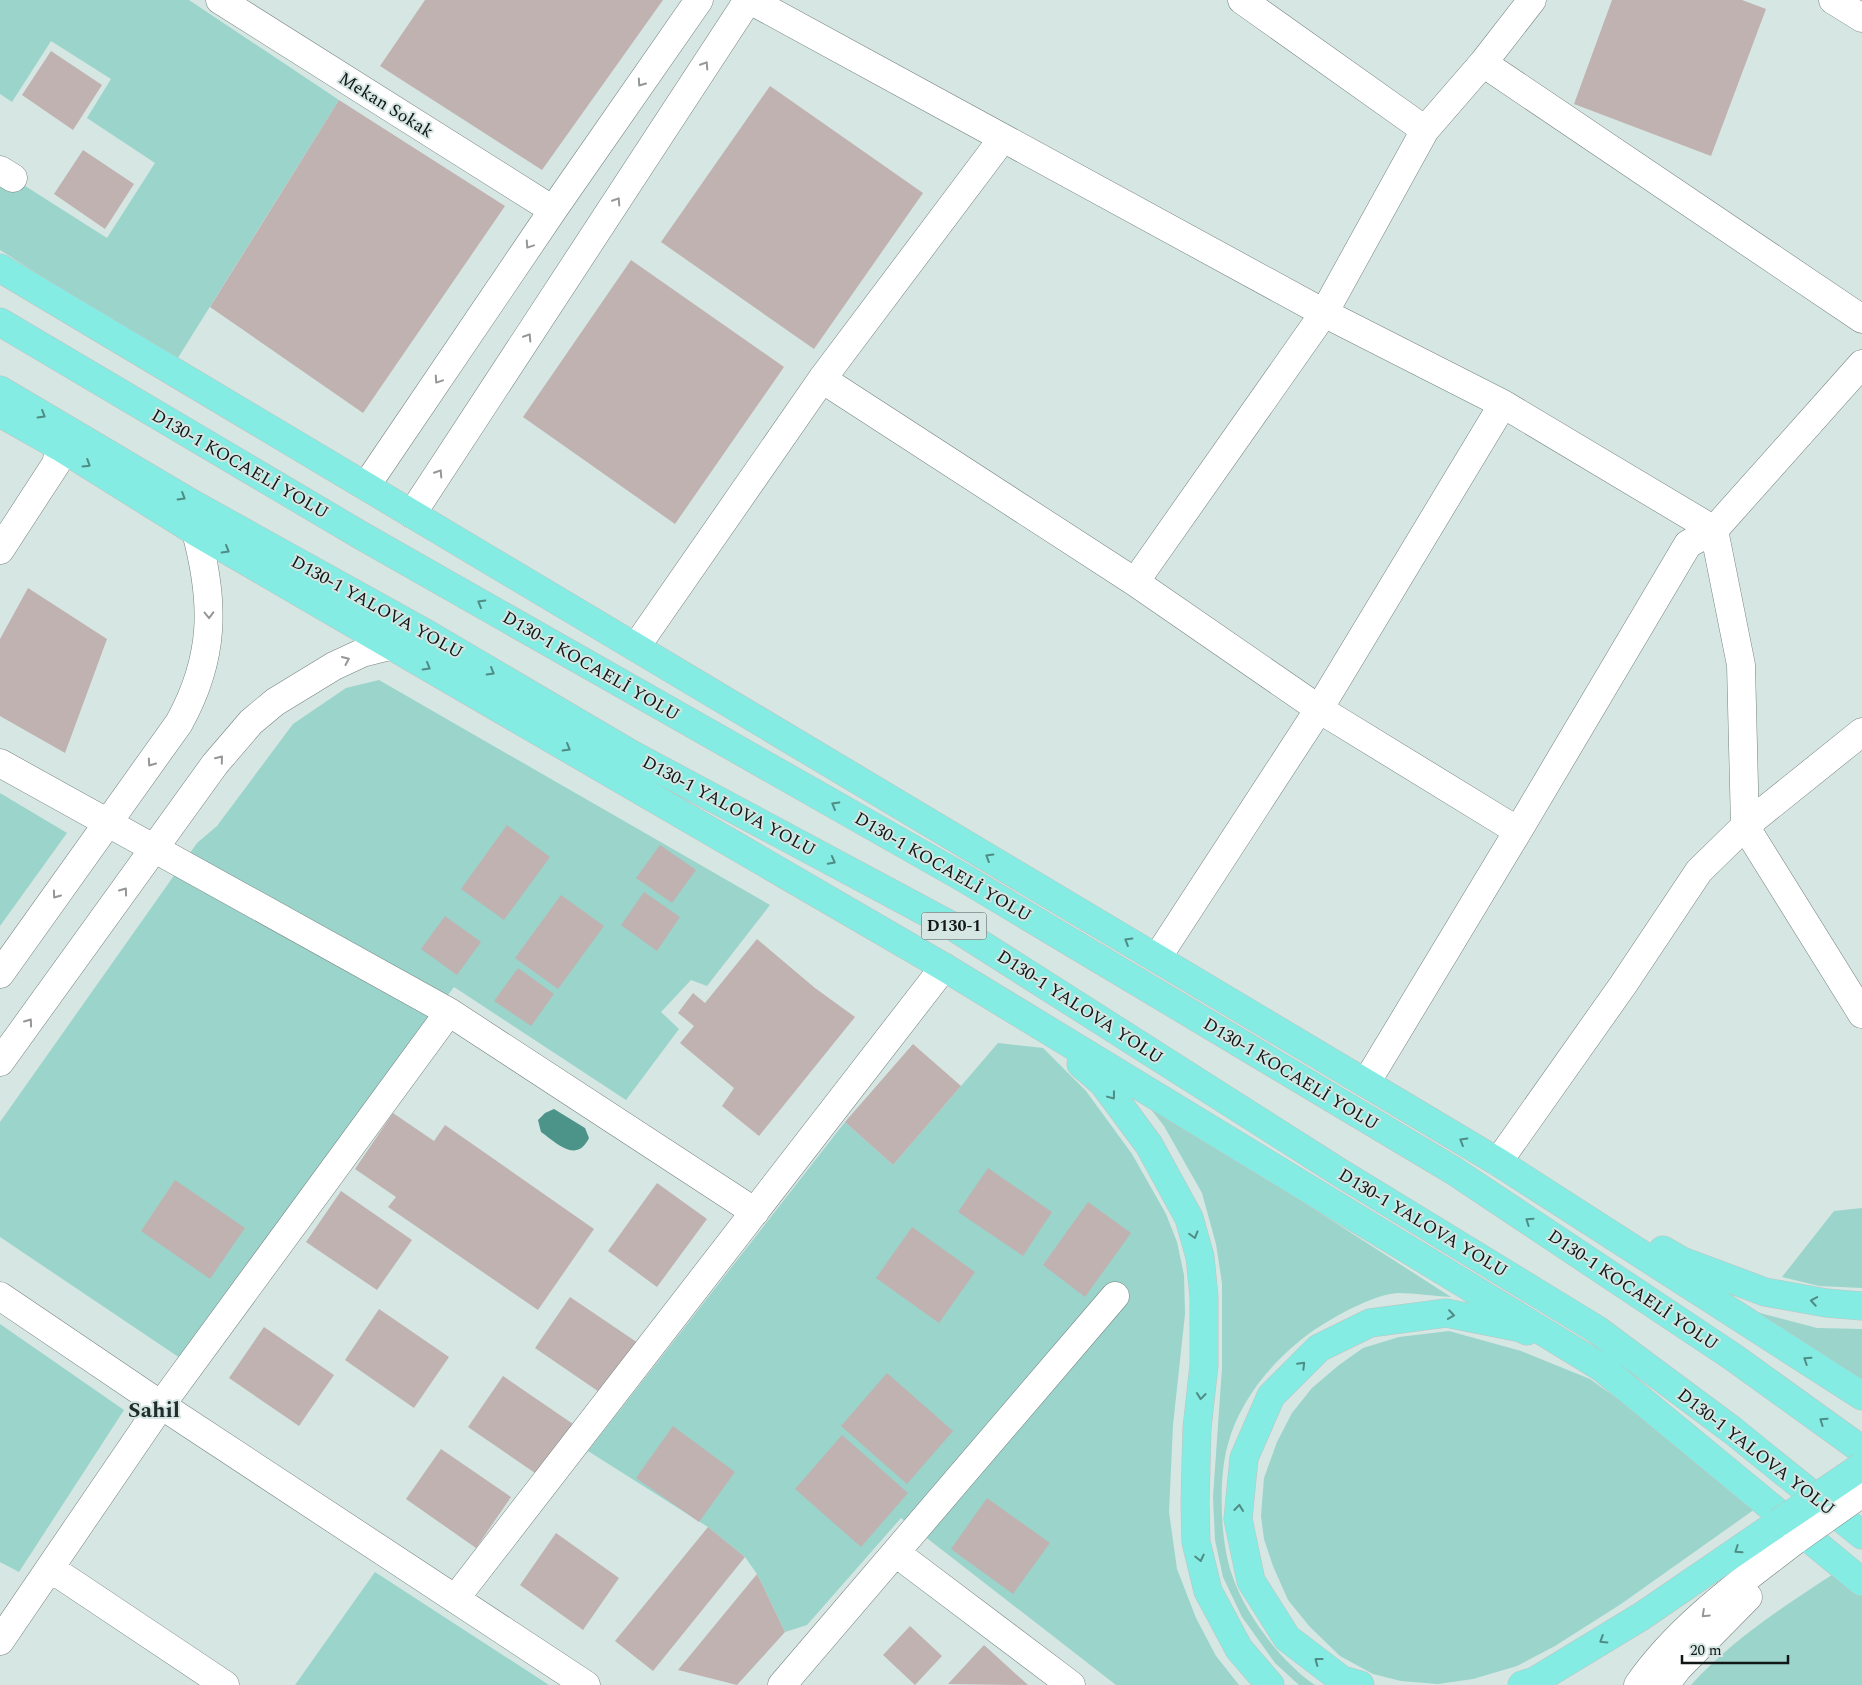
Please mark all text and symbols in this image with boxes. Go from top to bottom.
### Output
one-way arrow [699,61,709,70]
street label: Mekan Sokak [333,65,439,145]
one-way arrow [638,77,647,87]
one-way arrow [610,197,620,206]
one-way arrow [526,239,535,249]
one-way arrow [522,333,531,343]
one-way arrow [435,374,444,384]
street label: D130-1 KOCAELİ YOLU [146,402,334,526]
one-way arrow [37,408,46,418]
one-way arrow [82,458,91,468]
one-way arrow [433,469,442,479]
one-way arrow [176,491,185,501]
one-way arrow [220,543,229,553]
street label: D130-1 YALOVA YOLU [286,548,468,666]
one-way arrow [477,599,486,609]
street label: D130-1 KOCAELİ YOLU [497,604,685,728]
one-way arrow [203,611,214,619]
one-way arrow [341,656,350,667]
one-way arrow [421,660,430,670]
one-way arrow [486,665,495,675]
one-way arrow [562,742,571,752]
street label: D130-1 YALOVA YOLU [637,749,821,863]
one-way arrow [214,756,223,765]
one-way arrow [148,757,157,767]
one-way arrow [831,801,840,811]
street label: D130-1 KOCAELİ YOLU [851,807,1035,927]
one-way arrow [985,854,994,864]
one-way arrow [827,855,836,865]
one-way arrow [118,887,127,897]
one-way arrow [54,889,62,898]
road number: D130-1 [922,912,986,939]
one-way arrow [1125,937,1134,947]
street label: D130-1 YALOVA YOLU [991,943,1169,1071]
street label: D130-1 KOCAELİ YOLU [1198,1011,1384,1137]
one-way arrow [23,1018,32,1028]
one-way arrow [1106,1090,1115,1100]
one-way arrow [1459,1137,1468,1147]
street label: D130-1 YALOVA YOLU [1333,1162,1513,1284]
one-way arrow [1526,1218,1535,1227]
street label: D130-1 KOCAELİ YOLU [1542,1223,1724,1357]
one-way arrow [1188,1231,1198,1239]
one-way arrow [1809,1296,1818,1306]
one-way arrow [1448,1309,1456,1320]
one-way arrow [1803,1357,1812,1366]
one-way arrow [1296,1362,1305,1371]
street label: D130-1 YALOVA YOLU [1671,1382,1841,1522]
one-way arrow [1196,1393,1207,1401]
district label: Sahil [128,1394,180,1427]
one-way arrow [1819,1418,1829,1427]
one-way arrow [1233,1504,1244,1512]
one-way arrow [1734,1544,1744,1553]
one-way arrow [1194,1554,1205,1563]
one-way arrow [1701,1608,1710,1617]
scale bar [1682,1632,1788,1664]
one-way arrow [1599,1634,1608,1644]
text: 20 m [1690,1639,1722,1662]
one-way arrow [1315,1659,1324,1667]

